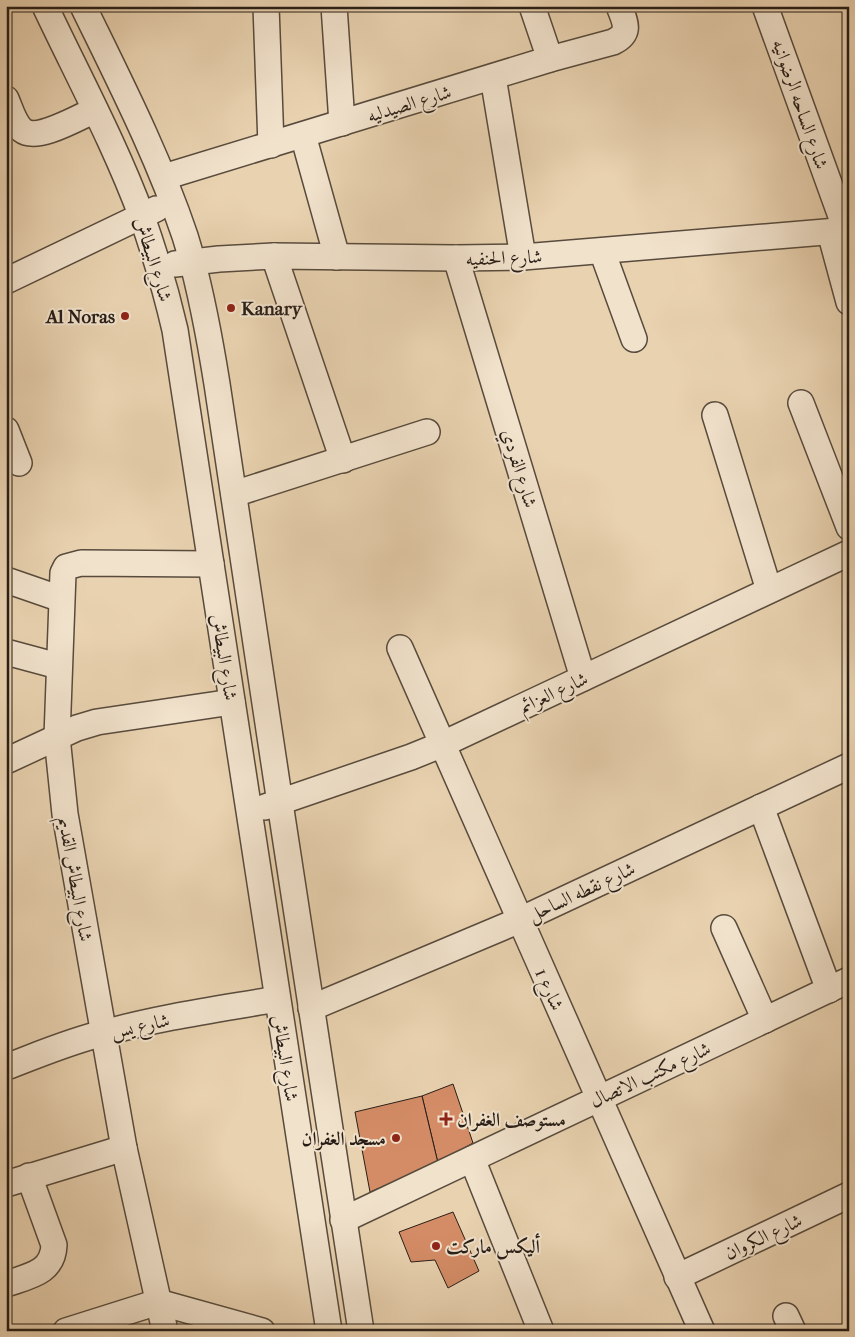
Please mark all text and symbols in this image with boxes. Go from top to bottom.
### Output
street label: شارع الساحه الرضوانيه [764,37,833,173]
street label: شارع الصيدليه [364,81,455,131]
street label: شارع البيطاش [126,214,176,305]
street label: شارع الحنفيه [465,246,543,274]
place label: Kanary [241,298,303,320]
marker: Kanary [225,302,237,314]
place label: Al Noras [45,306,115,328]
marker: Al Noras [119,310,131,322]
street label: شارع الفردي [493,426,541,512]
street label: شارع البيطاش [202,612,242,703]
street label: شارع العزائم [516,667,593,723]
street label: شارع البيطاش القديم [48,815,97,944]
street label: شارع نقطه الساحل [524,857,640,930]
street label: شارع 1 [526,965,568,1016]
street label: شارع يس [109,1009,172,1047]
street label: شارع البيطاش [263,1013,303,1104]
street label: شارع مكتب الاتصال [587,1037,716,1116]
place label: مستوصف الغفران [457,1109,566,1132]
marker: مستوصف الغفران [439,1112,453,1126]
place label: مسجد الغفران [302,1128,386,1151]
marker: مسجد الغفران [390,1132,402,1144]
street label: شارع الكروان [721,1209,807,1268]
place label: أليكس ماركت [446,1233,541,1260]
marker: أليكس ماركت [430,1240,442,1252]

